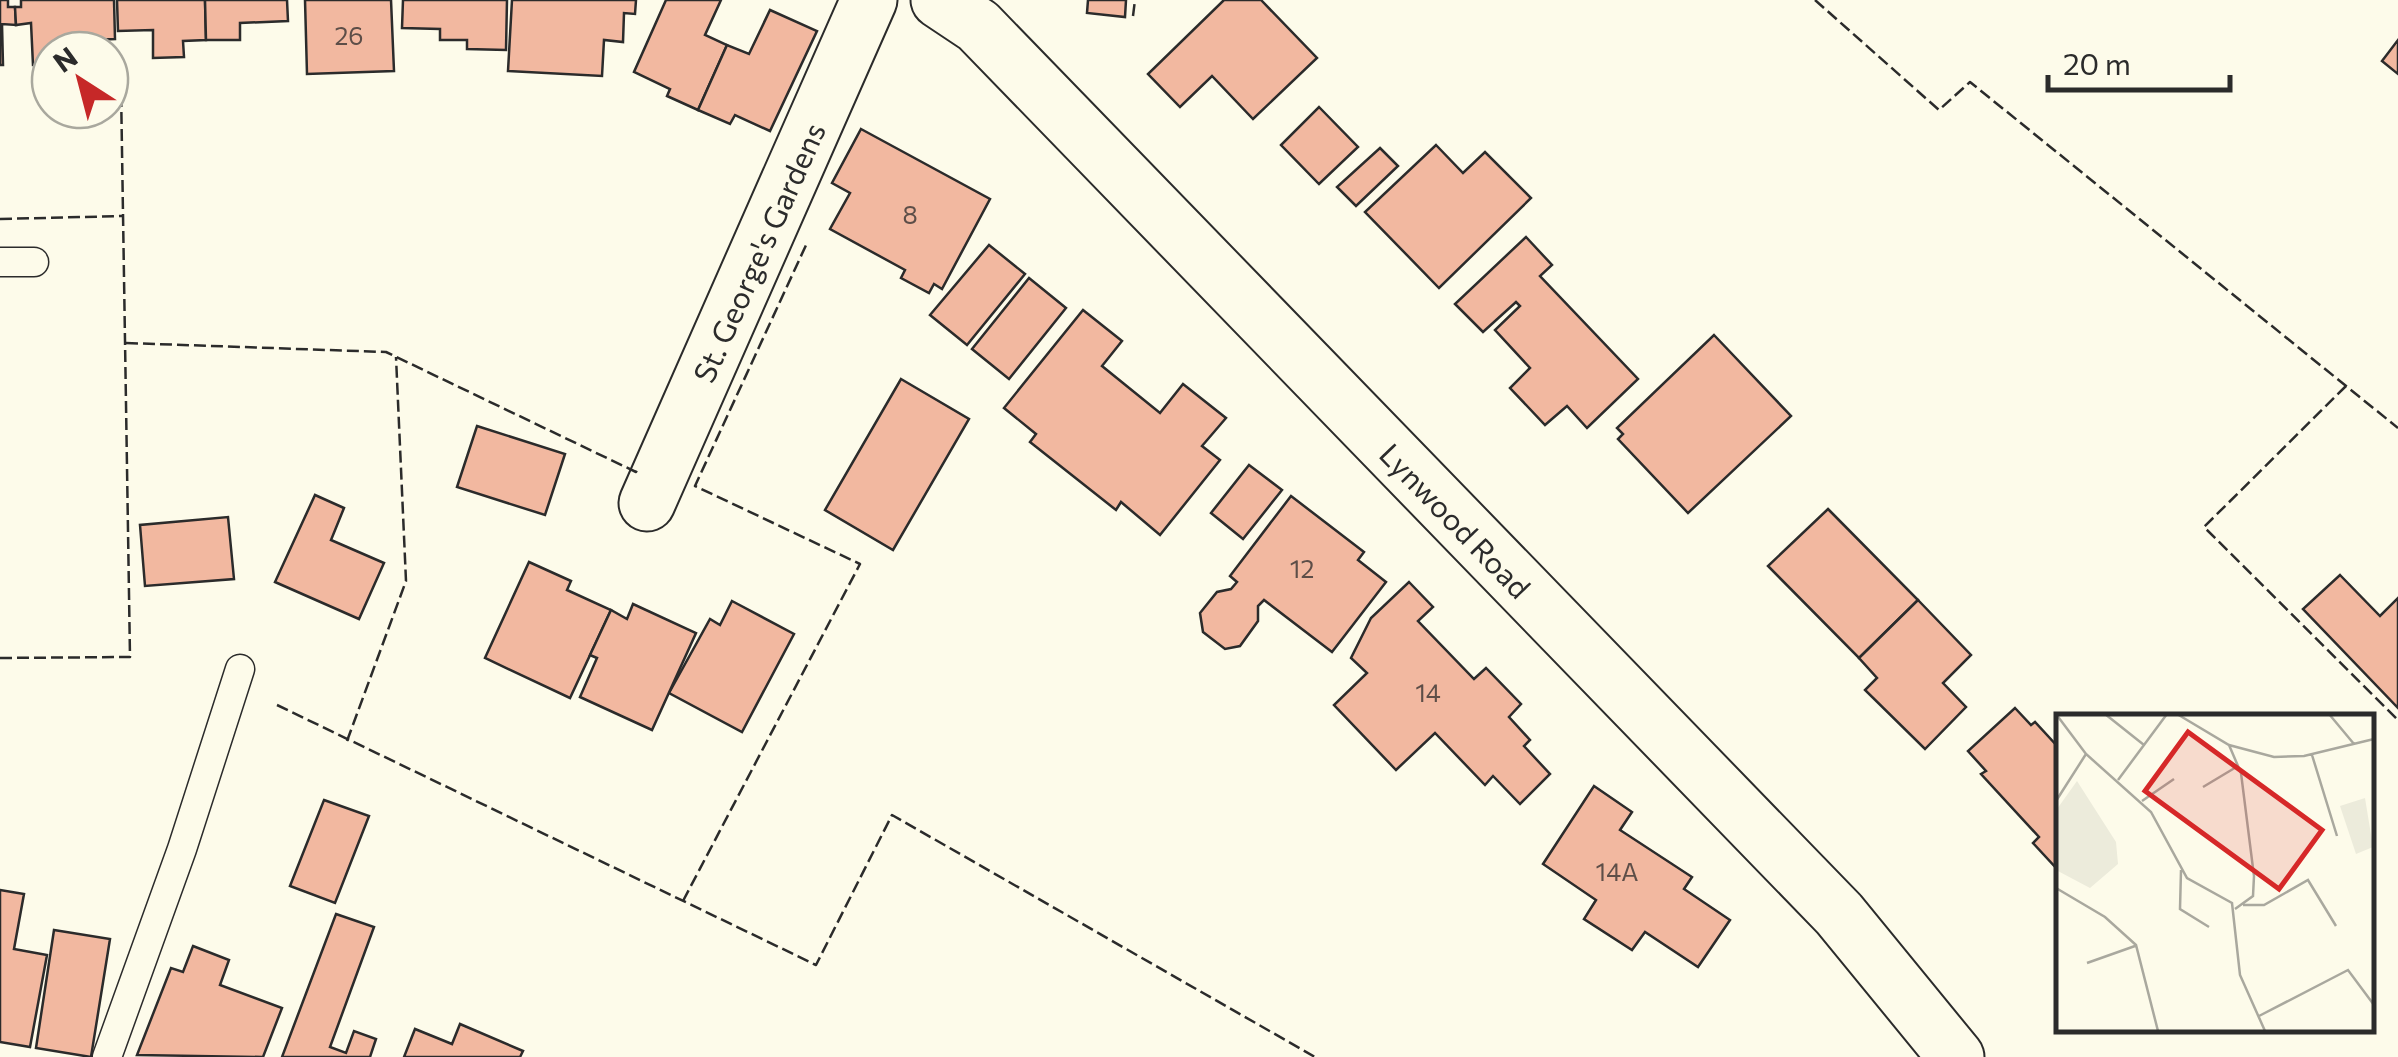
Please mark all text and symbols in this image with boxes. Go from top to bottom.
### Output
house number: 26 [335,20,363,50]
north arrow [30,30,130,130]
scale bar [2048,30,2230,92]
text: N [46,39,83,79]
text: 20 m [2063,44,2131,81]
street label: St. George's Gardens [684,116,832,388]
house number: 8 [902,199,918,229]
street label: Lynwood Road [1373,435,1539,605]
house number: 12 [1290,553,1314,583]
house number: 14 [1415,677,1441,707]
inset map [2056,714,2373,1032]
house number: 14A [1596,856,1638,886]

